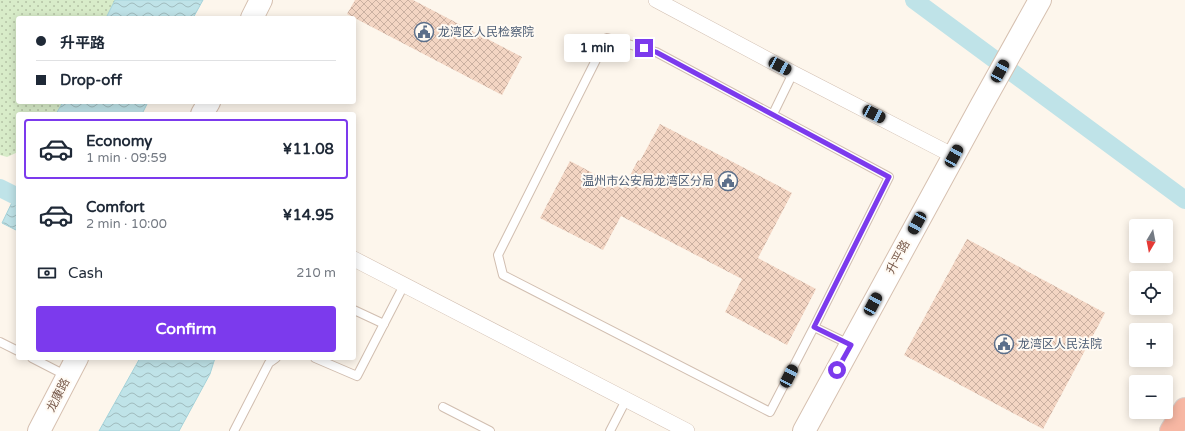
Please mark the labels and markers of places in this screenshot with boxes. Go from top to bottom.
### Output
public building icon: 龙湾区人民检察院 [413,21,435,43]
place label: 龙湾区人民检察院 [438,25,534,39]
public building icon: 温州市公安局龙湾区分局 [717,170,739,192]
place label: 温州市公安局龙湾区分局 [582,174,714,188]
public building icon: 龙湾区人民法院 [993,333,1015,355]
place label: 龙湾区人民法院 [1018,337,1102,351]

